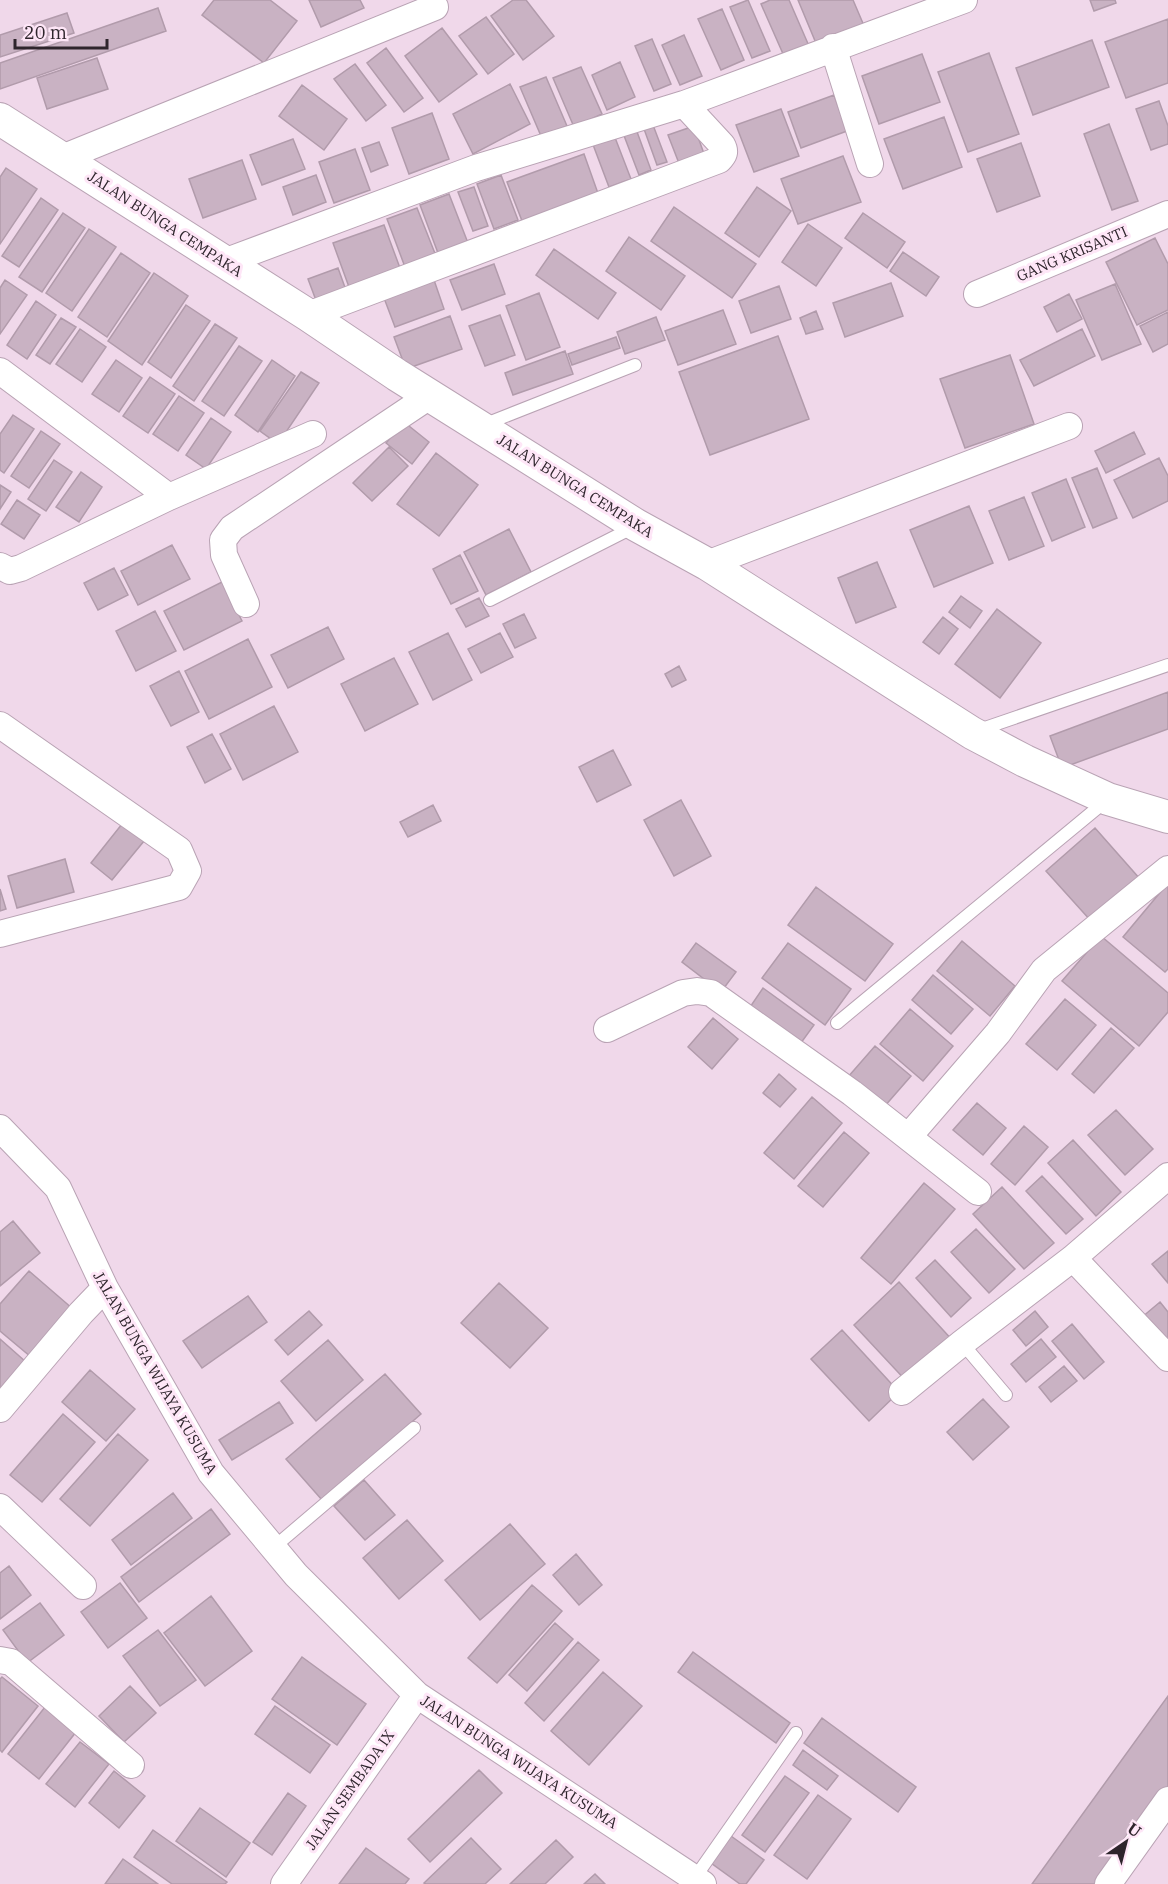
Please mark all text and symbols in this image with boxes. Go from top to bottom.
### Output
scale bar [15,12,106,50]
text: 20 m [24,21,67,44]
street label: JALAN BUNGA CEMPAKA [84,166,247,281]
street label: GANG KRISANTI [1014,222,1130,285]
street label: JALAN BUNGA CEMPAKA [494,430,658,542]
street label: JALAN BUNGA WIJAYA KUSUMA [89,1268,222,1478]
street label: JALAN BUNGA WIJAYA KUSUMA [417,1691,622,1833]
street label: JALAN SEMBADA IX [301,1726,398,1853]
north arrow [1096,1812,1156,1872]
text: U [1124,1818,1145,1841]

